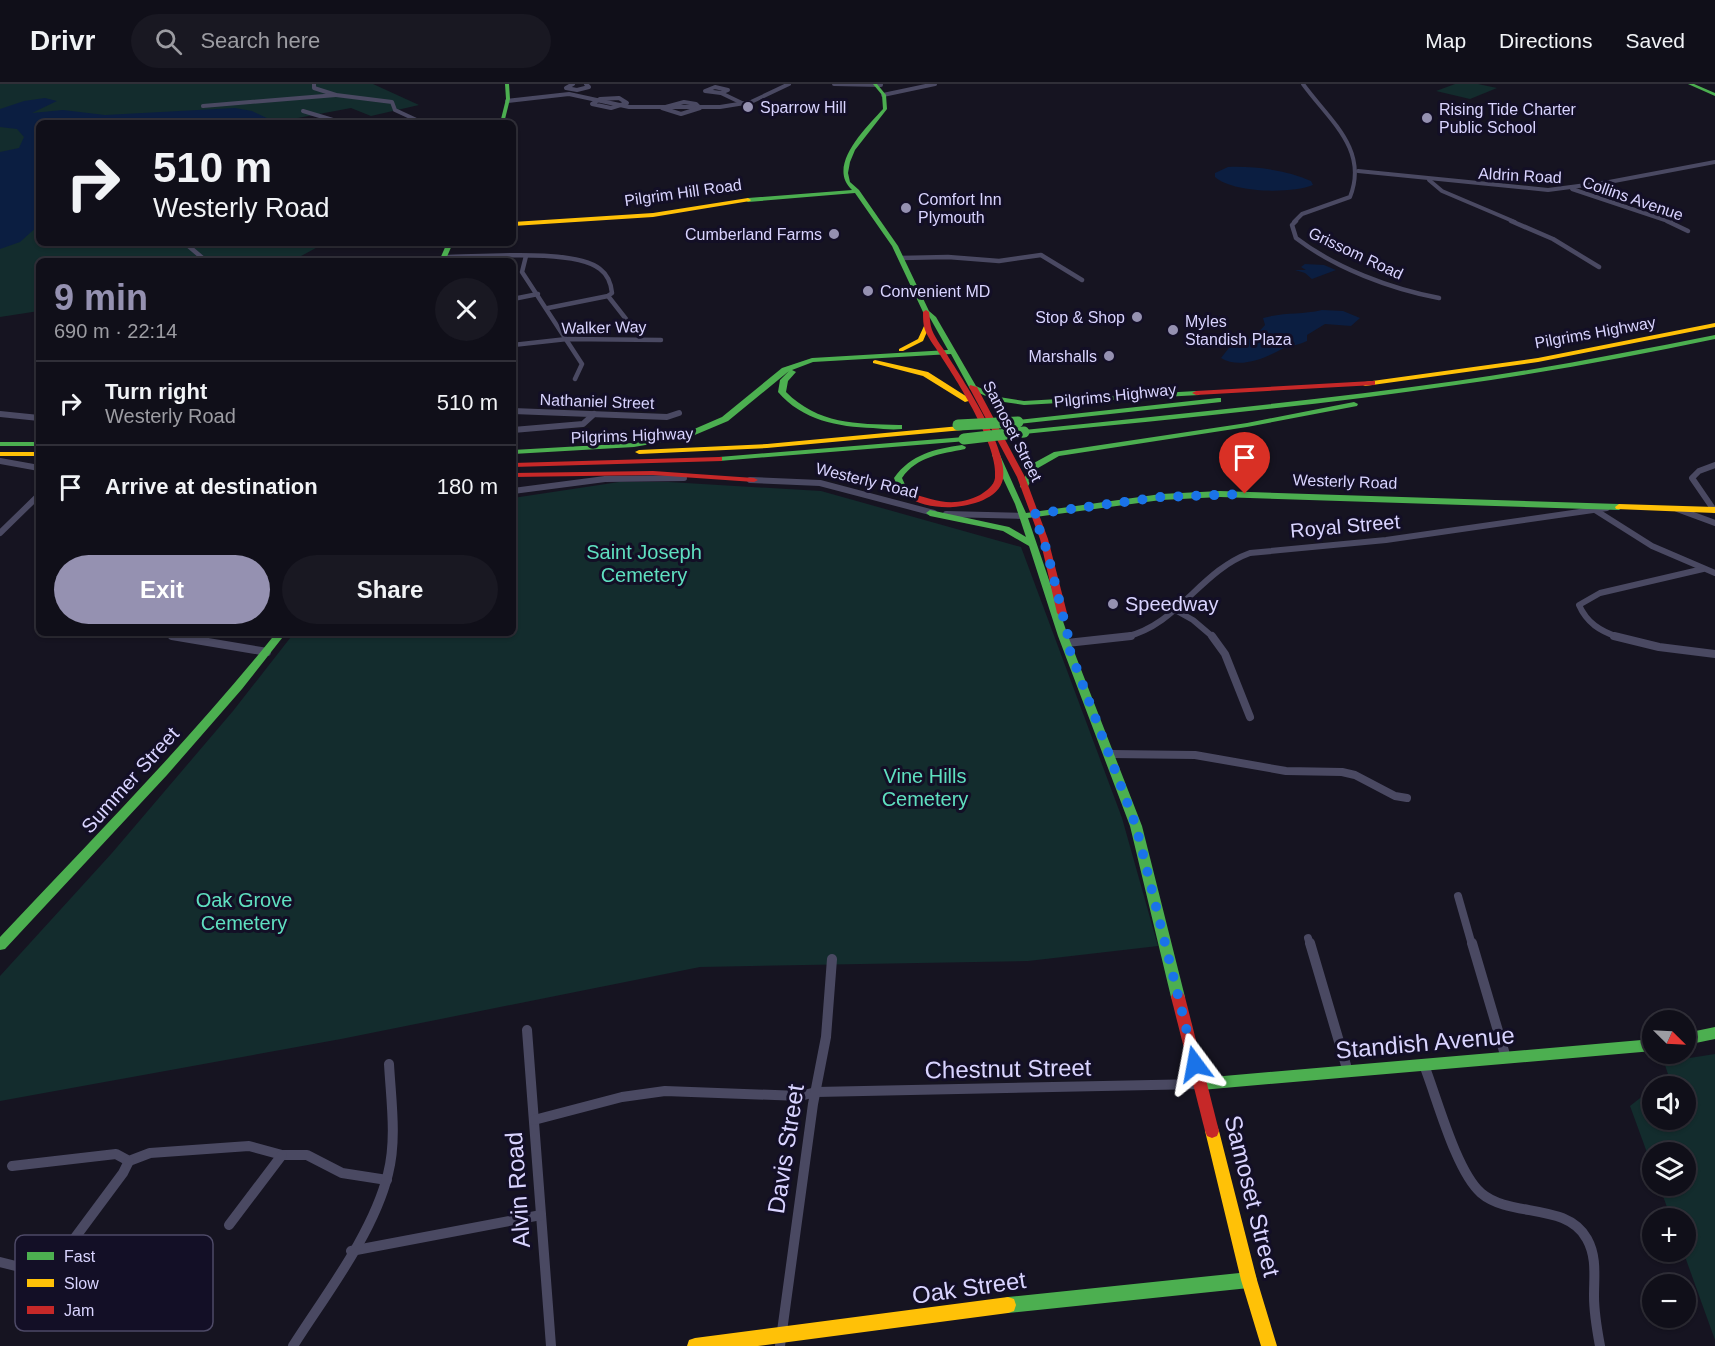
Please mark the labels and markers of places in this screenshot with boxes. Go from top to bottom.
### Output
place label: Sparrow Hill [760,99,846,116]
marker: Sparrow Hill [741,100,755,114]
place label: Rising Tide Charter Public School [1439,101,1577,136]
marker: Rising Tide Charter Public School [1420,111,1434,125]
place label: Comfort Inn Plymouth [918,191,1002,226]
marker: Comfort Inn Plymouth [899,201,913,215]
place label: Cumberland Farms [685,226,822,243]
marker: Cumberland Farms [827,227,841,241]
place label: Convenient MD [880,283,990,300]
marker: Convenient MD [861,284,875,298]
place label: Stop & Shop [1035,309,1125,326]
marker: Stop & Shop [1130,310,1144,324]
place label: Myles Standish Plaza [1185,313,1292,348]
marker: Myles Standish Plaza [1166,323,1180,337]
place label: Marshalls [1029,348,1097,365]
marker: Marshalls [1102,349,1116,363]
pin [1219,432,1270,494]
place label: Speedway [1125,593,1218,615]
marker: Speedway [1106,597,1120,611]

